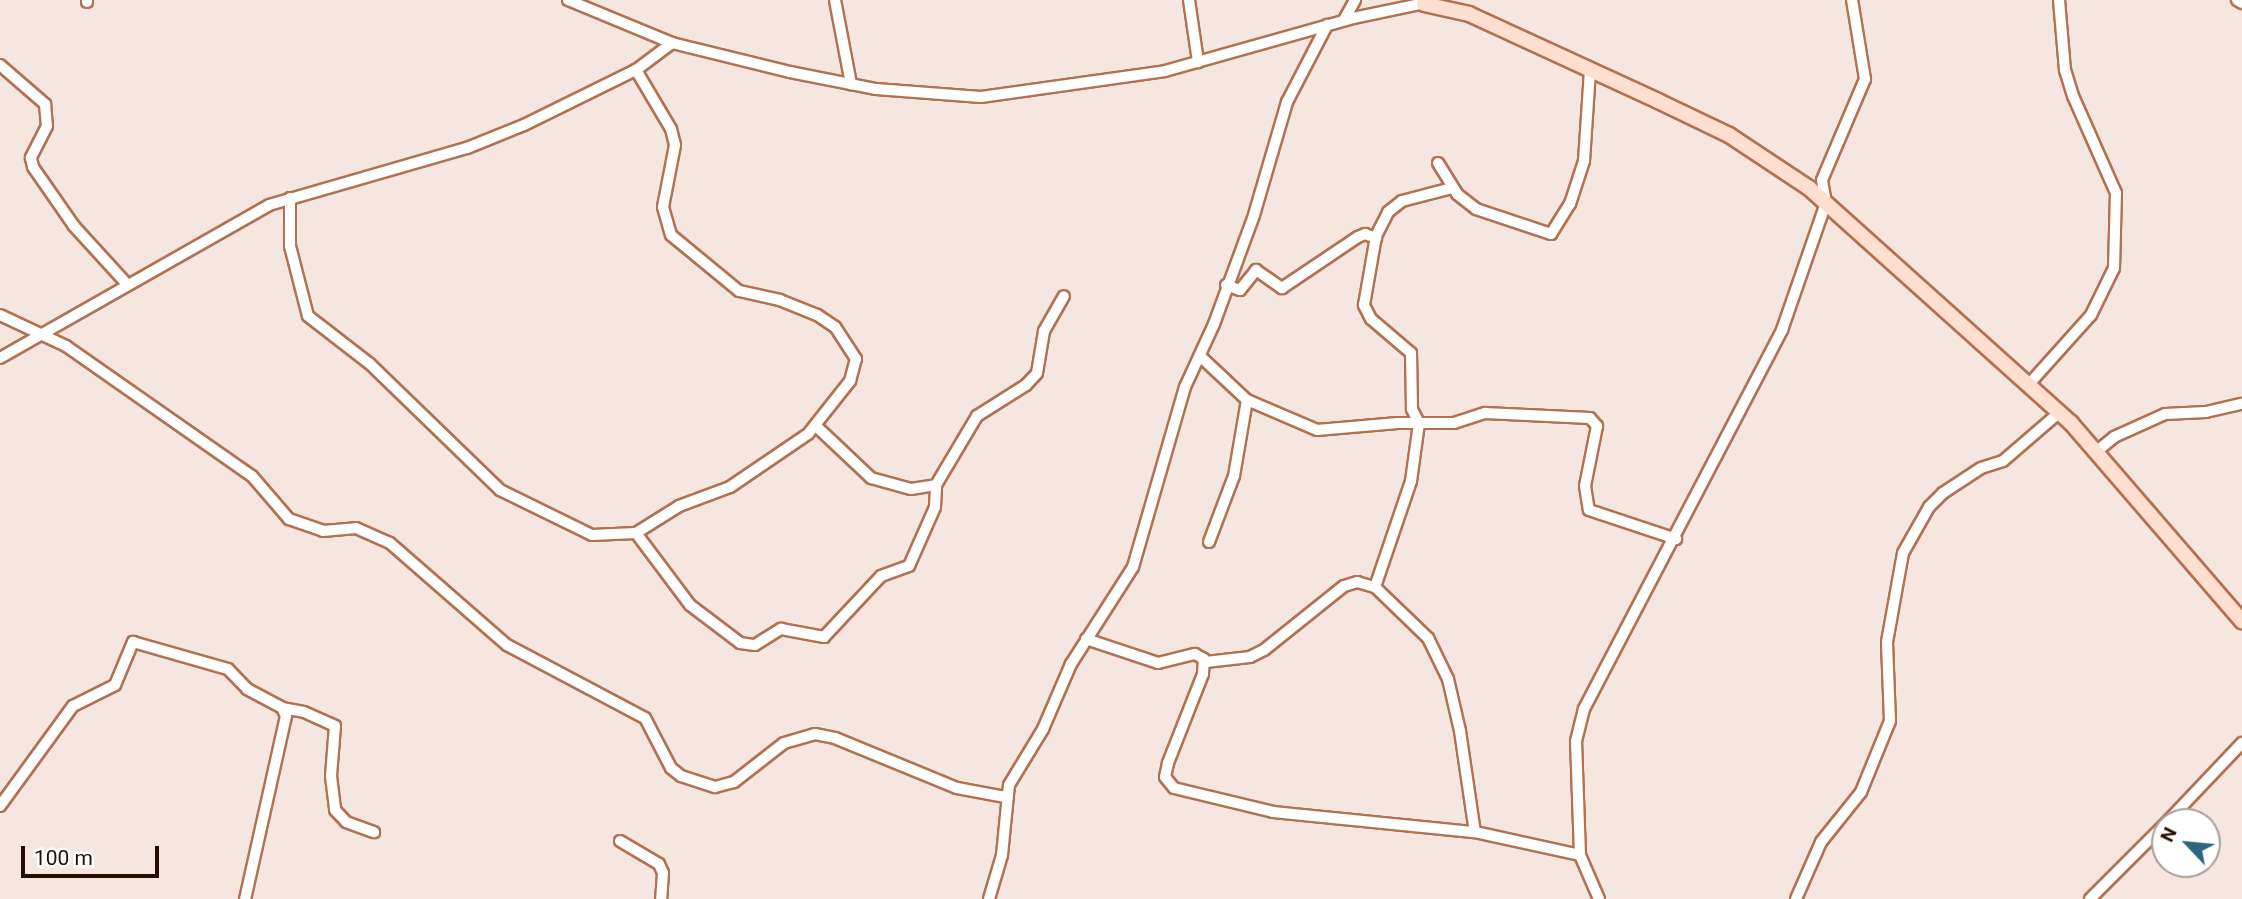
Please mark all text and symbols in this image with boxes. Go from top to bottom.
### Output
north arrow [2151,808,2221,878]
text: N [2155,823,2182,846]
scale bar [24,832,163,876]
text: 100 m [34,846,93,870]

